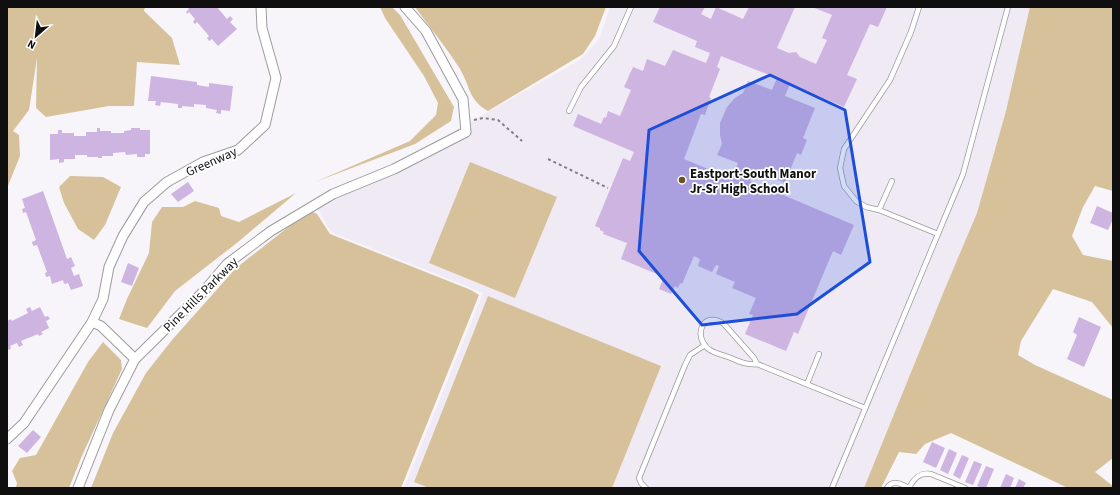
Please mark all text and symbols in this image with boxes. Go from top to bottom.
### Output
north arrow [16,16,56,56]
text: N [25,36,38,53]
street label: Greenway [183,143,240,181]
place label: Eastport-South Manor Jr-Sr High School [690,165,817,198]
marker: Eastport-South Manor Jr-Sr High School [677,175,687,185]
street label: Pine Hills Parkway [159,253,242,336]

